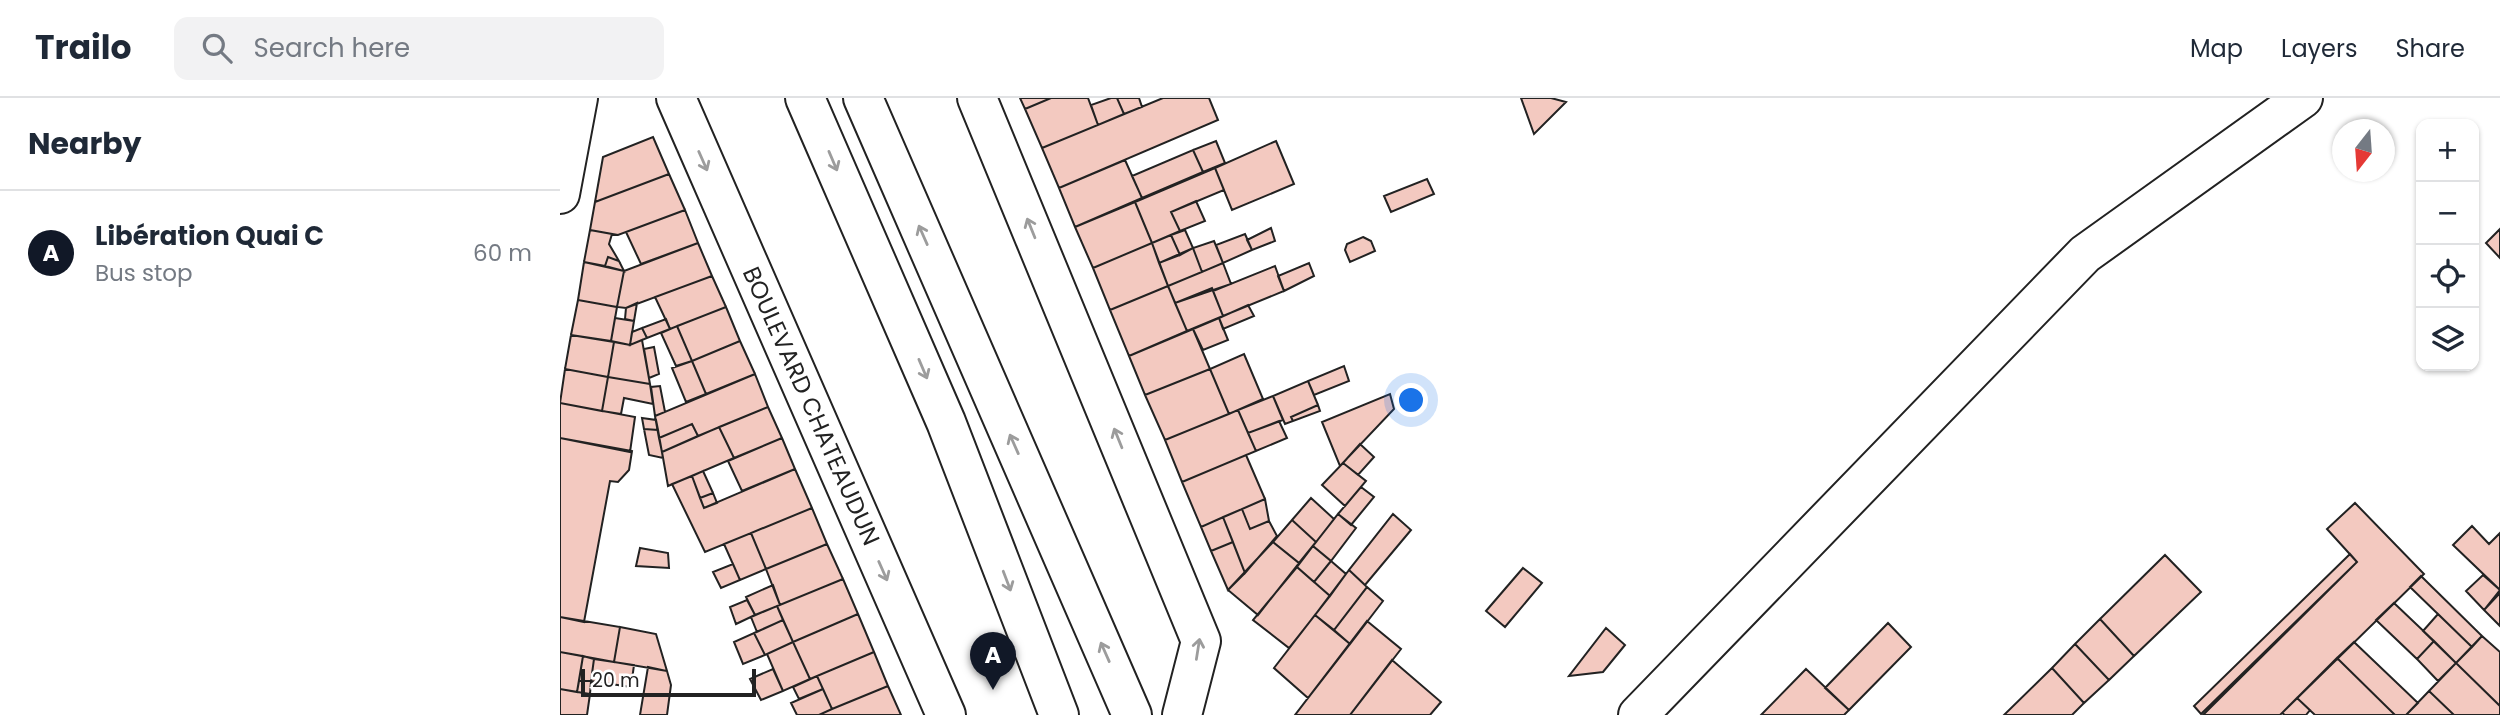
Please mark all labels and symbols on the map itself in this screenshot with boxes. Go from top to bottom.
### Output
north arrow [2332,119,2395,182]
one-way arrow [698,149,711,171]
one-way arrow [827,149,840,171]
one-way arrow [1024,218,1037,239]
one-way arrow [916,225,929,247]
street label: BOULEVARD CHATEAUDUN [735,261,888,550]
one-way arrow [917,358,930,379]
your location [1394,383,1428,417]
one-way arrow [1110,428,1123,450]
one-way arrow [1007,434,1020,455]
one-way arrow [877,560,890,581]
one-way arrow [1001,569,1014,591]
pin: A [970,632,1016,690]
one-way arrow [1192,638,1205,661]
one-way arrow [1098,642,1111,664]
scale bar [581,666,756,698]

